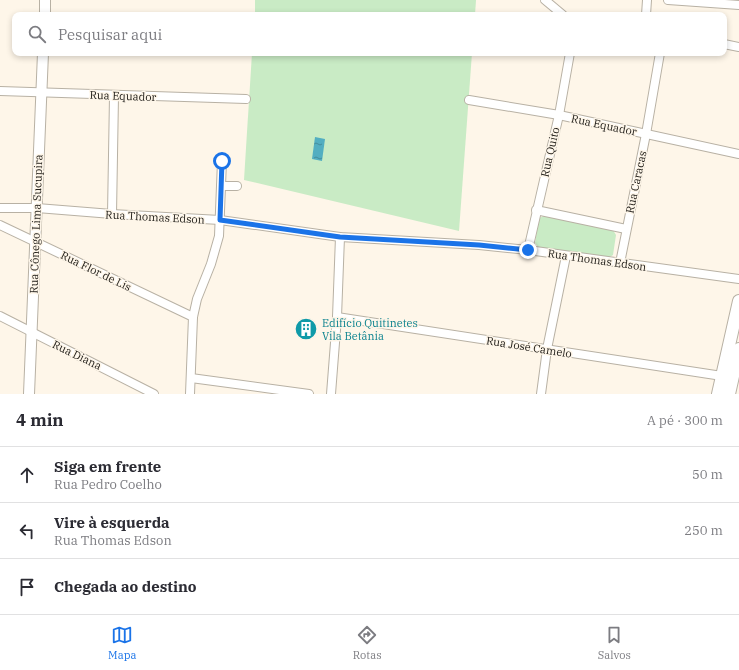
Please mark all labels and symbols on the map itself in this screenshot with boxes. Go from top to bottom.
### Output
street label: Rua Equador [89,88,157,104]
street label: Rua Equador [570,111,638,139]
street label: Rua Quito [537,126,563,178]
street label: Rua Caracas [623,149,649,215]
route start [213,152,231,170]
street label: Rua Cônego Lima Sucupira [27,154,45,294]
street label: Rua Thomas Edson [105,207,205,227]
route end [519,241,537,259]
street label: Rua Thomas Edson [547,246,647,274]
street label: Rua Flor de Lis [58,248,134,294]
building icon: Edifício Quitinetes Vila Betânia [293,316,319,342]
place label: Edifício Quitinetes Vila Betânia [322,316,418,343]
street label: Rua José Camelo [485,333,573,361]
street label: Rua Diana [50,337,104,373]

